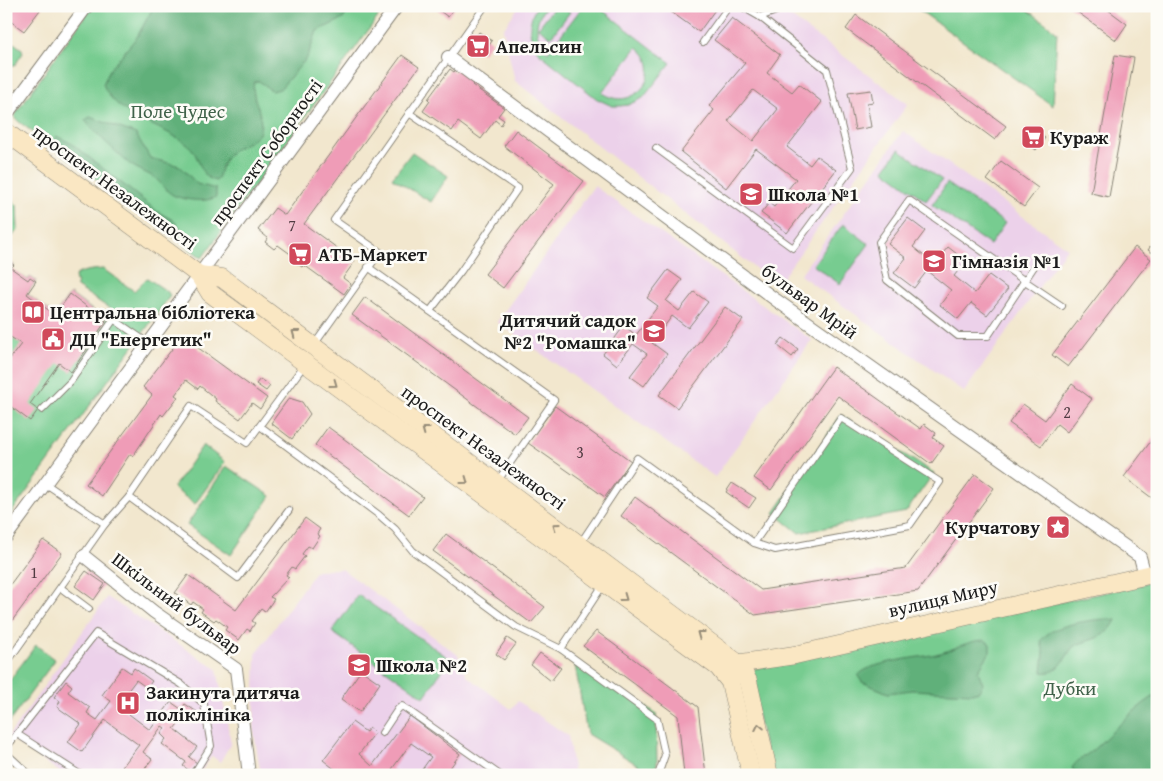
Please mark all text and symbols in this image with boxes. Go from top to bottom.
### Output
place label: Апельсин [496,32,582,60]
supermarket icon: Апельсин [465,33,491,59]
street label: проспект Соборності [203,73,329,231]
park label: Поле Чудес [131,97,225,125]
street label: проспект Незалежності [27,118,203,256]
place label: Кураж [1050,123,1109,151]
supermarket icon: Кураж [1020,124,1046,150]
place label: Школа №1 [768,180,859,208]
school or university icon: Школа №1 [738,181,764,207]
house number: 7 [288,213,296,237]
place label: АТБ-Маркет [318,240,428,268]
supermarket icon: АТБ-Маркет [287,241,313,267]
place label: Гімназія №1 [952,247,1061,275]
school or university icon: Гімназія №1 [921,248,947,274]
street label: бульвар Мрій [756,256,864,346]
place label: Центральна бібліотека [50,298,255,326]
library icon: Центральна бібліотека [20,299,46,325]
place label: Дитячий садок №2 "Ромашка" [499,306,636,356]
school or university icon: Дитячий садок №2 "Ромашка" [641,318,667,344]
place label: ДЦ "Енергетик" [69,325,212,353]
public building icon: ДЦ "Енергетик" [40,326,66,352]
one-way arrow [291,330,301,339]
street label: проспект Незалежності [396,378,572,516]
one-way arrow [328,379,337,387]
house number: 2 [1063,400,1071,424]
one-way arrow [421,427,431,436]
house number: 3 [576,440,584,464]
one-way arrow [459,475,468,483]
place label: Курчатову [945,513,1040,541]
place icon: Курчатову [1045,514,1071,540]
one-way arrow [552,523,562,532]
street label: Шкільний бульвар [106,545,248,661]
house number: 1 [30,560,38,584]
street label: вулиця Миру [886,572,1001,624]
one-way arrow [619,591,628,601]
one-way arrow [696,631,706,640]
place label: Школа №2 [376,651,467,679]
school or university icon: Школа №2 [346,652,372,678]
park label: Дубки [1043,674,1096,702]
place label: Закинута дитяча поліклініка [146,678,300,728]
hospital icon: Закинута дитяча поліклініка [115,690,141,716]
one-way arrow [754,723,764,732]

